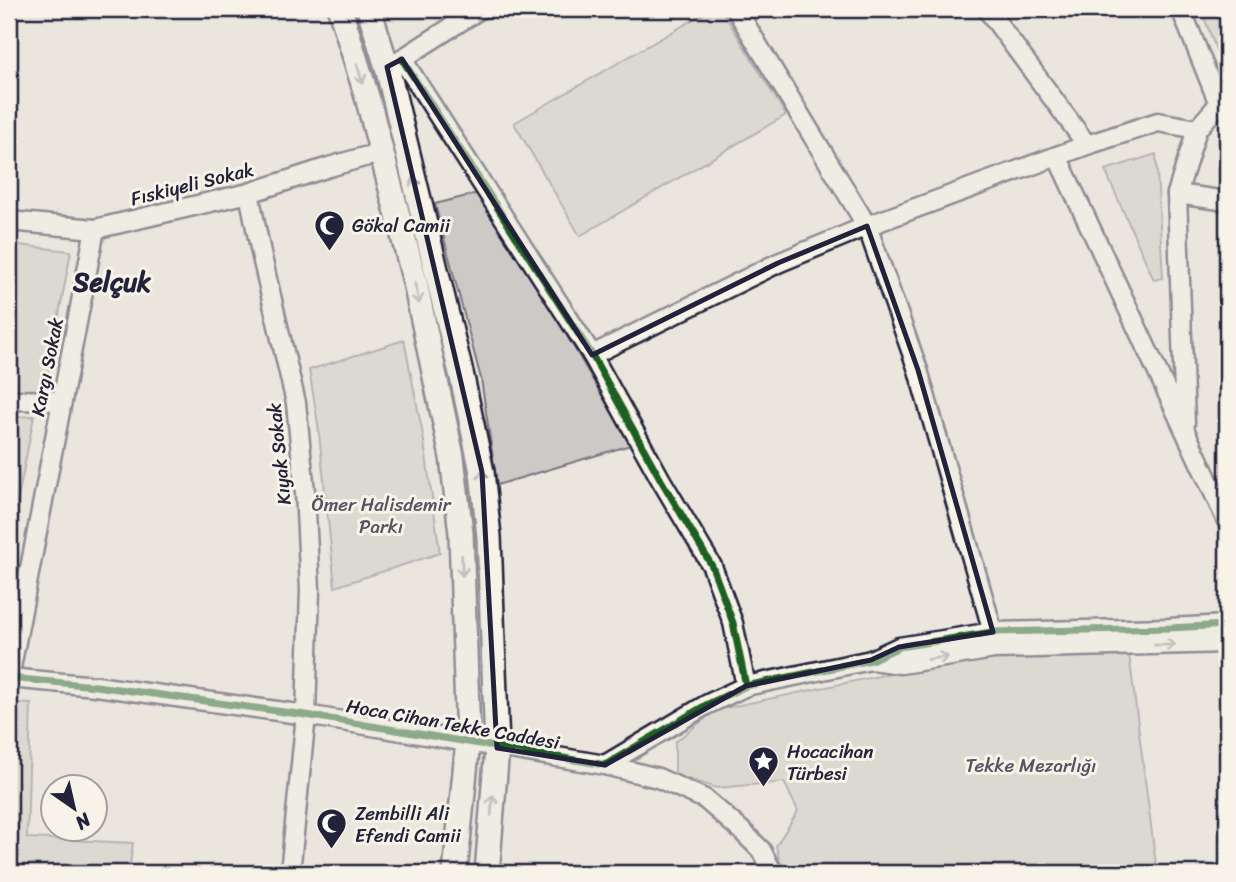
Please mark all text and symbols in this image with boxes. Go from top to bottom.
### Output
one-way arrow [355,63,368,85]
street label: Fıskiyeli Sokak [127,153,257,215]
one-way arrow [409,176,423,199]
mosque icon: Gökal Camii [312,208,346,252]
place label: Gökal Camii [352,209,451,242]
district label: Selçuk [72,259,151,305]
one-way arrow [411,282,425,305]
street label: Kargı Sokak [21,315,73,419]
street label: Kıyak Sokak [257,400,301,507]
one-way arrow [476,470,489,492]
park label: Ömer Halisdemir Parkı [311,488,452,543]
one-way arrow [456,555,469,578]
one-way arrow [1153,639,1176,652]
one-way arrow [927,651,949,664]
street label: Hoca Cihan Tekke Caddesi [344,689,563,759]
place label: Hocacihan Türbesi [787,735,874,790]
place icon: Hocacihan Türbesi [747,745,781,789]
park label: Tekke Mezarlığı [966,749,1096,782]
north arrow [38,774,108,844]
one-way arrow [486,794,499,817]
place label: Zembilli Ali Efendi Camii [355,797,461,852]
text: N [68,804,99,840]
mosque icon: Zembilli Ali Efendi Camii [315,807,349,851]

